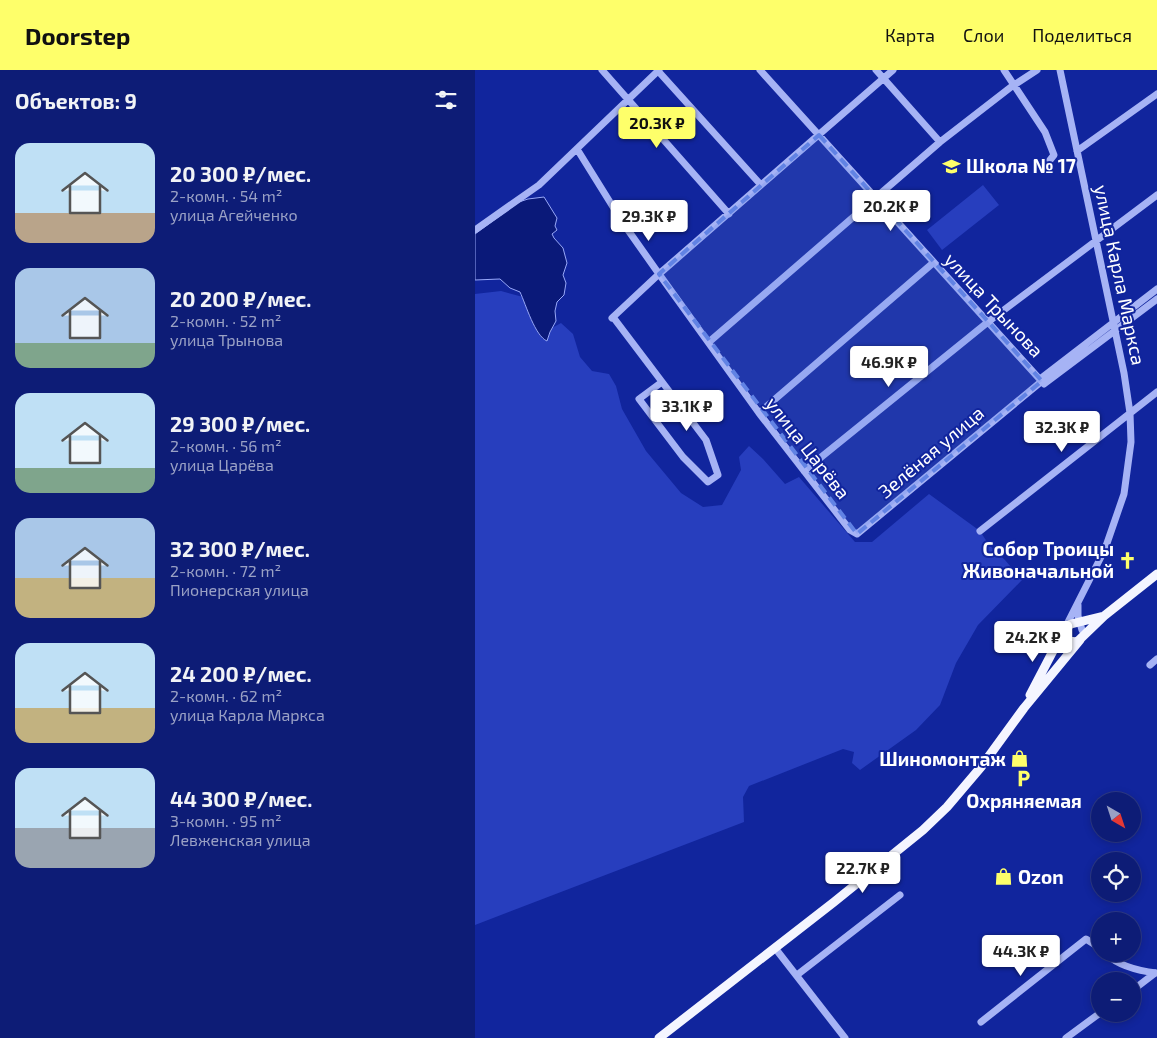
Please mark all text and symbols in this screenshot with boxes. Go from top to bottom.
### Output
text: Doorstep [25,21,130,50]
text: Карта [885,24,935,46]
text: Слои [963,24,1004,46]
text: Поделиться [1032,24,1132,46]
icon: filters [432,86,460,114]
text: Объектов: 9 [15,88,137,113]
pin: 20.3K ₽ [611,106,703,149]
text: 20.3K ₽ [629,113,685,132]
place label: Школа № 17 [966,154,1076,177]
school or university icon: Школа № 17 [942,156,962,176]
text: 20 300 ₽/мес. [170,161,311,186]
icon: home [55,163,115,223]
street label: улица Карла Маркса [1089,183,1151,367]
text: 2-комн. · 54 m² [170,186,282,205]
pin: 20.2K ₽ [845,190,937,232]
text: 20.2K ₽ [863,196,919,215]
pin: 29.3K ₽ [603,200,695,242]
text: улица Агейченко [170,205,298,224]
text: 29.3K ₽ [622,206,676,225]
street label: улица Трынова [939,248,1049,362]
text: 20 200 ₽/мес. [170,286,311,311]
icon: home [55,288,115,348]
text: 2-комн. · 52 m² [170,311,281,330]
text: улица Трынова [170,330,283,349]
pin: 46.9K ₽ [843,346,935,388]
text: 46.9K ₽ [861,352,917,371]
pin: 33.1K ₽ [641,390,733,432]
street label: улица Царёва [761,392,855,504]
text: 33.1K ₽ [661,396,713,415]
street label: Зелёная улица [873,401,989,503]
pin: 32.3K ₽ [1016,410,1108,453]
text: 29 300 ₽/мес. [170,411,310,436]
icon: home [55,413,115,473]
text: 32.3K ₽ [1035,417,1089,436]
text: 2-комн. · 56 m² [170,436,282,455]
text: улица Царёва [170,455,274,474]
text: 32 300 ₽/мес. [170,536,310,561]
place label: Собор Троицы Живоначальной [963,537,1114,582]
icon: home [55,538,115,598]
church icon: Собор Троицы Живоначальной [1118,550,1138,570]
text: 2-комн. · 72 m² [170,561,281,580]
text: Пионерская улица [170,580,309,599]
pin: 24.2K ₽ [987,620,1079,663]
text: 24.2K ₽ [1005,627,1061,646]
text: 24 200 ₽/мес. [170,661,312,686]
icon: home [55,663,115,723]
text: 2-комн. · 62 m² [170,686,282,705]
text: улица Карла Маркса [170,705,325,724]
place label: Шиномонтаж [879,747,1006,770]
shop icon: Шиномонтаж [1010,749,1030,769]
parking icon: Охряняемая [1014,768,1034,788]
text: 44 300 ₽/мес. [170,786,312,811]
icon: home [55,788,115,848]
place label: Охряняемая [966,789,1082,812]
north arrow [1091,792,1141,842]
map controls [1091,792,1141,1022]
text: 3-комн. · 95 m² [170,811,282,830]
text: Левженская улица [170,830,311,849]
pin: 22.7K ₽ [817,852,909,894]
button: locate [1091,852,1141,902]
text: 22.7K ₽ [836,858,890,877]
place label: Ozon [1018,865,1064,888]
shop icon: Ozon [994,867,1014,887]
button: + [1091,912,1141,962]
pin: 44.3K ₽ [975,934,1067,977]
text: 44.3K ₽ [993,941,1049,960]
button: − [1091,972,1141,1022]

